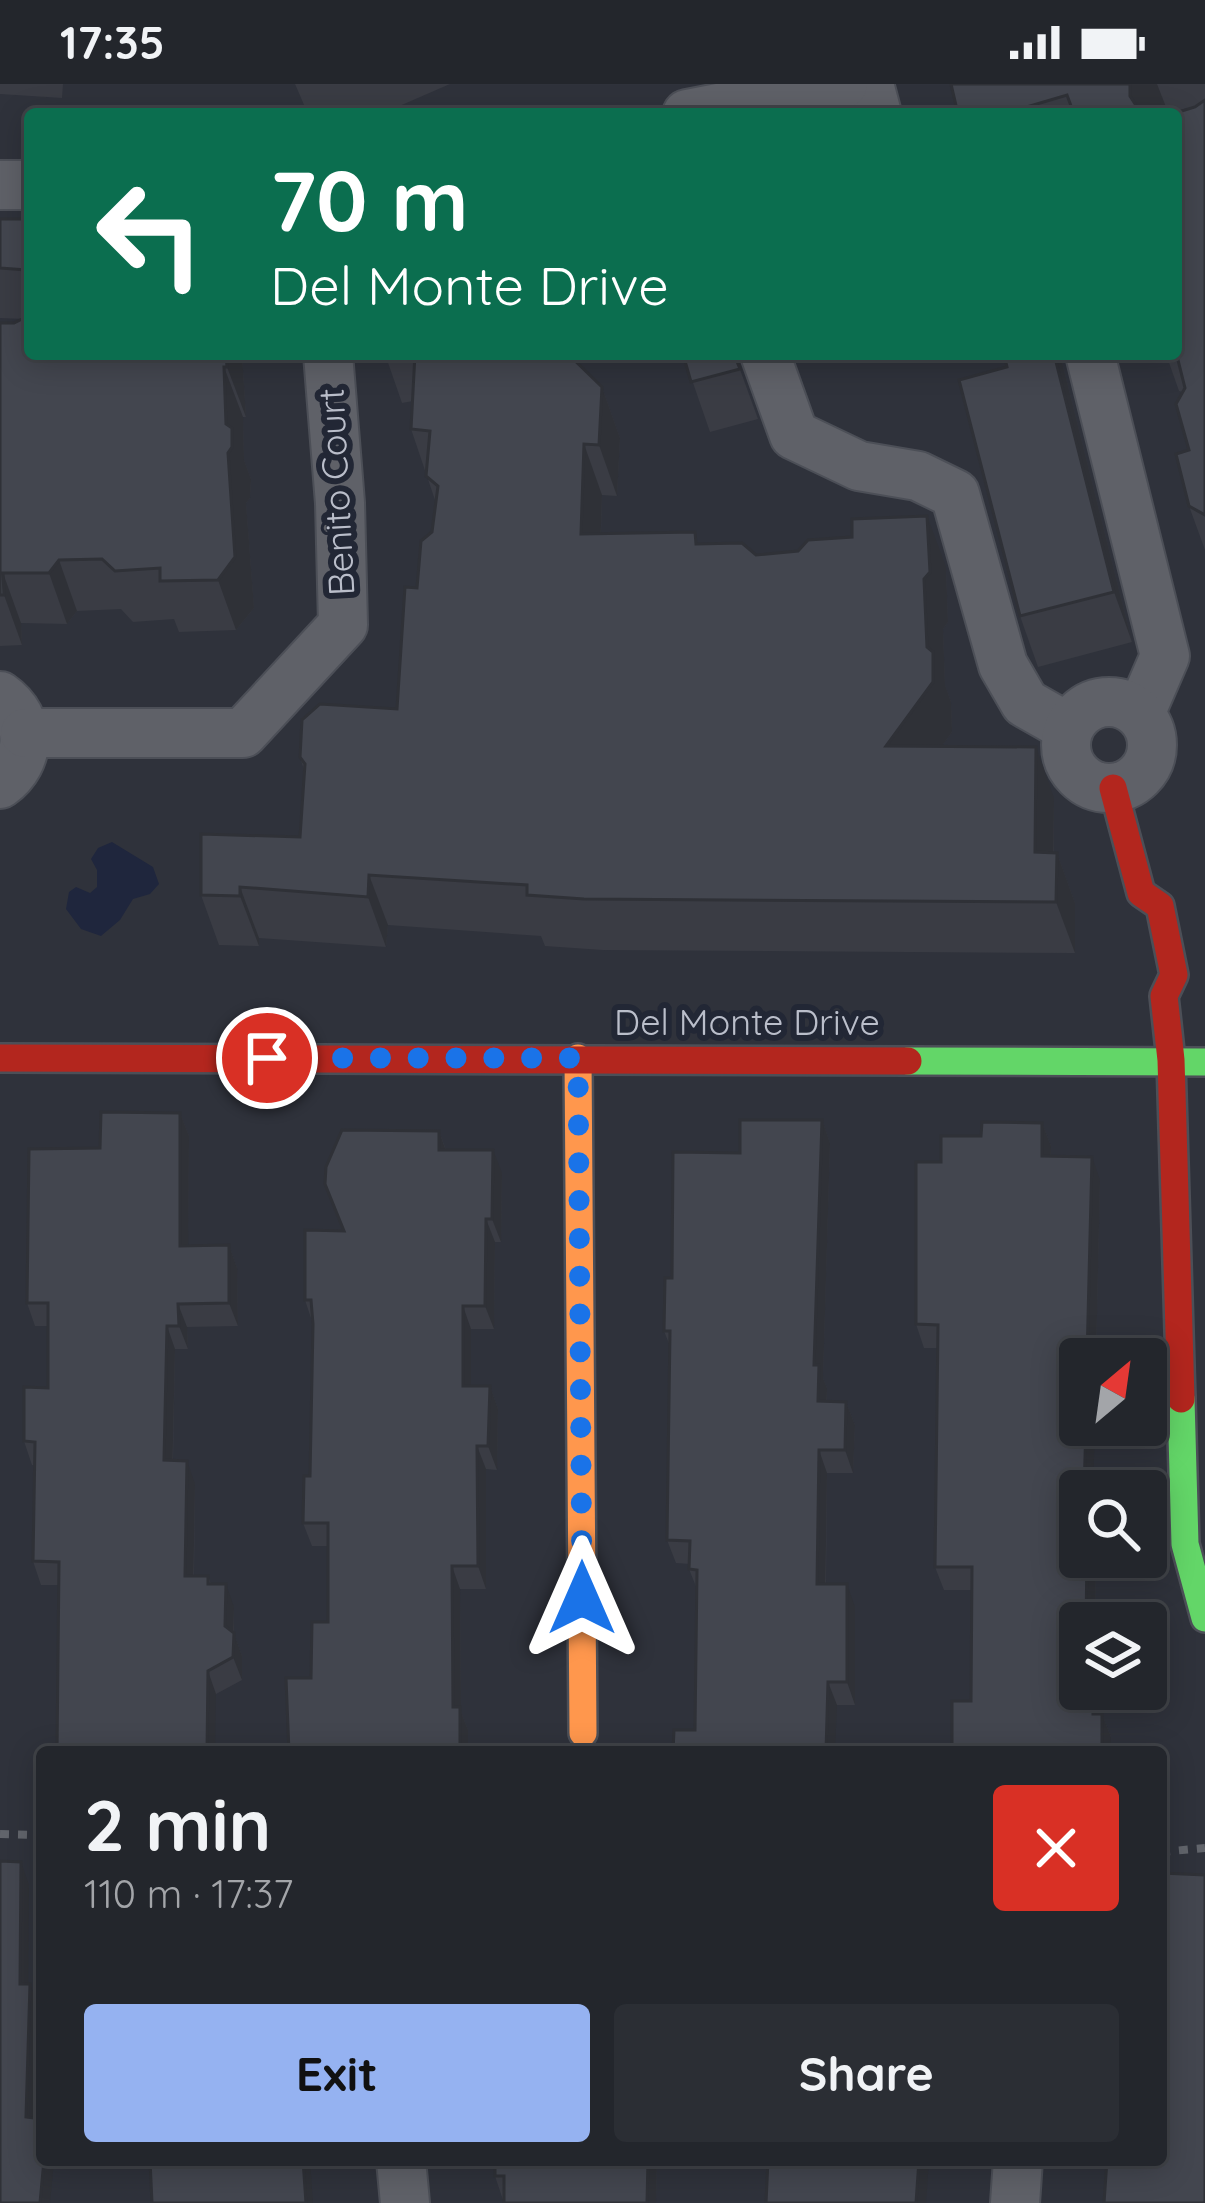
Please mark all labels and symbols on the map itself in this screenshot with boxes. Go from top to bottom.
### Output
street label: Benito Court [308,387,363,597]
street label: Del Monte Drive [614,999,880,1044]
pin [216,1007,318,1109]
north arrow [1059,1338,1167,1446]
position arrow [519,1535,645,1661]

